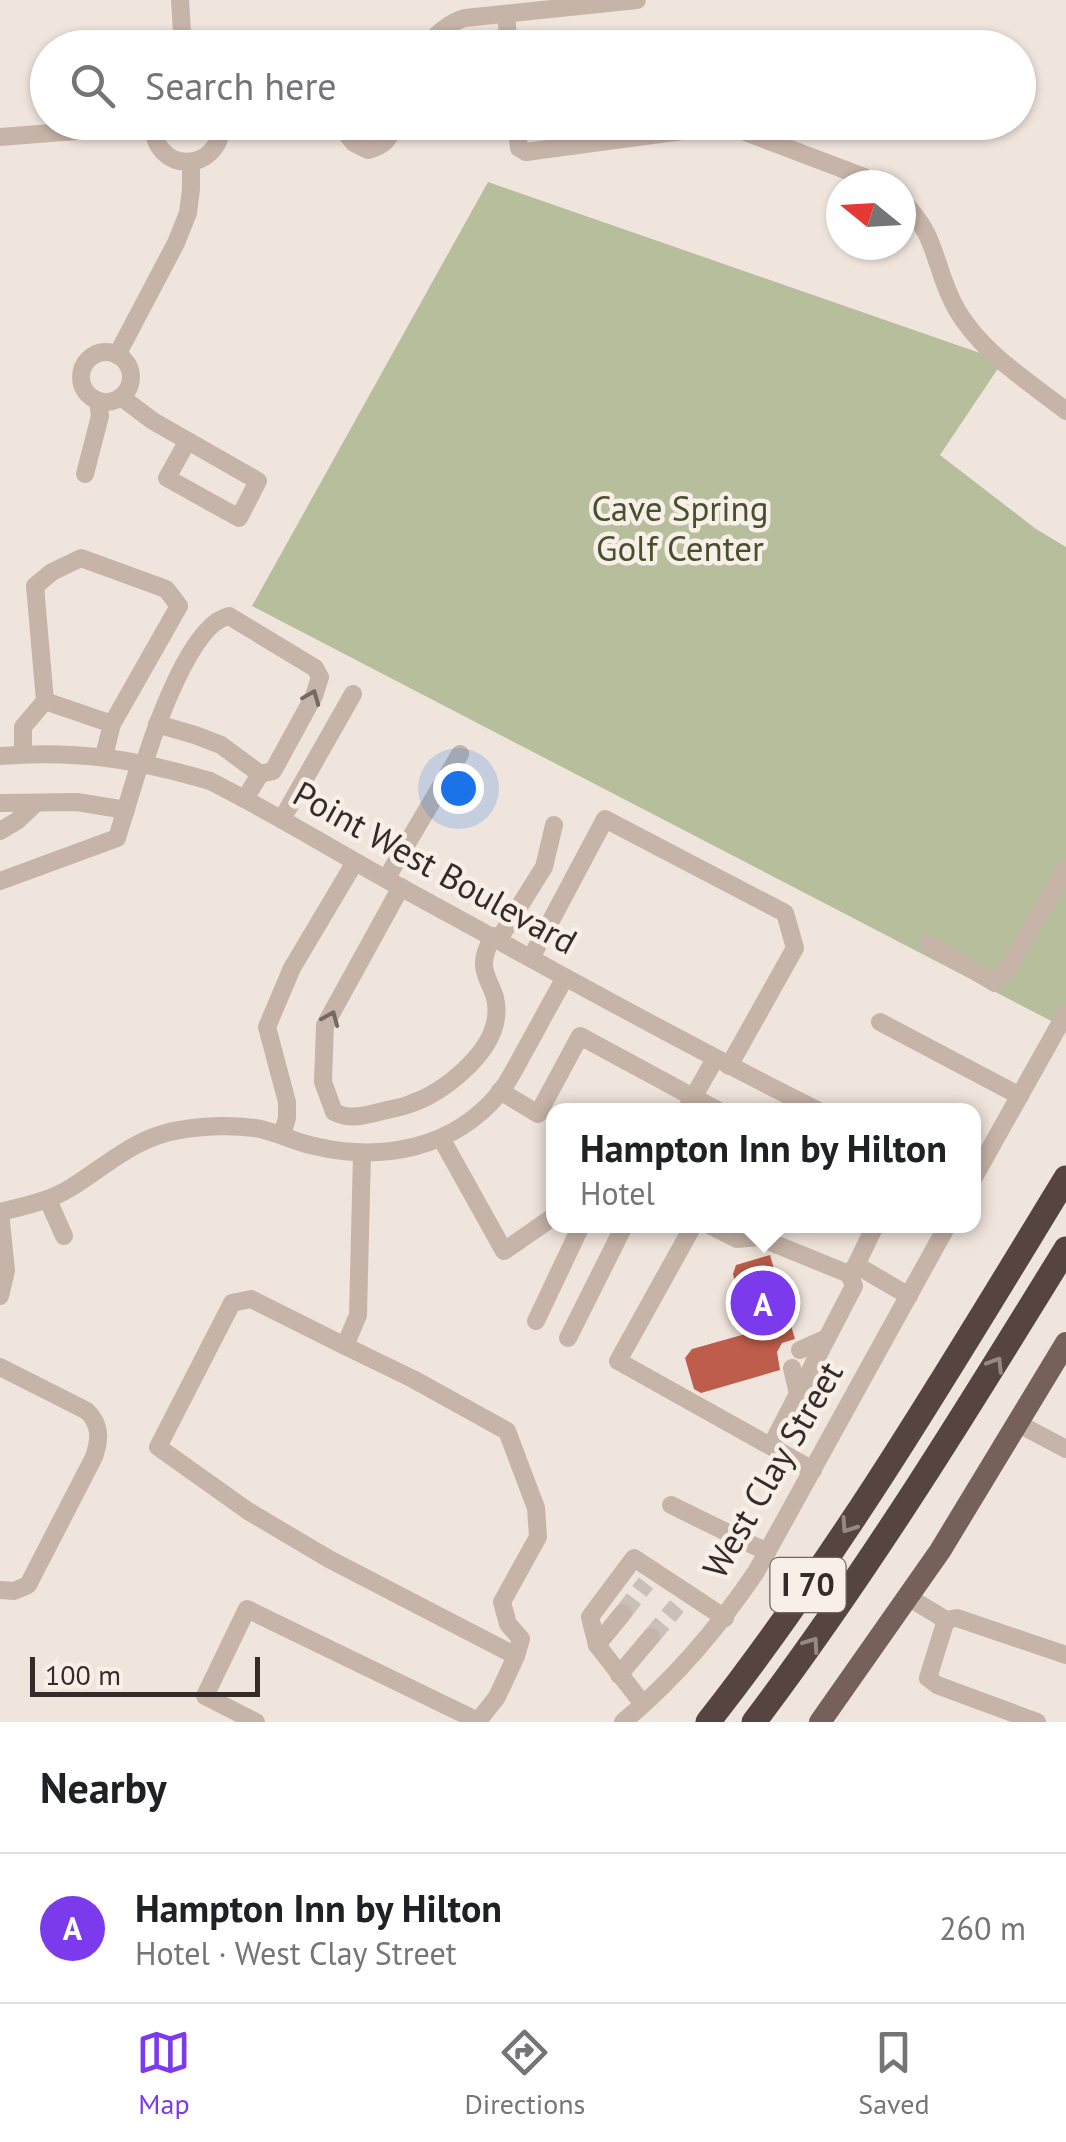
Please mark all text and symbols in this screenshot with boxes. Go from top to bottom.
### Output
search box [30,30,1036,140]
icon: search [65,58,120,113]
text: Search here [145,61,337,110]
north arrow [826,170,916,260]
park label: Cave Spring Golf Center [591,485,769,571]
one-way arrow [300,689,320,707]
your location [433,763,484,814]
street label: Point West Boulevard [285,770,586,964]
one-way arrow [319,1010,339,1028]
popup [546,1103,981,1233]
text: Hampton Inn by Hilton [580,1123,947,1172]
text: Hotel [580,1172,655,1214]
pin: A [730,1266,796,1340]
street label: West Clay Street [692,1353,853,1586]
one-way arrow [983,1357,1002,1375]
one-way arrow [842,1515,861,1533]
road number: I 70 [770,1558,846,1612]
one-way arrow [800,1636,818,1655]
scale bar [30,1652,260,1696]
text: 100 m [45,1656,121,1693]
text: Nearby [40,1760,167,1815]
text: Hampton Inn by Hilton [135,1883,502,1932]
text: A [63,1907,82,1949]
text: 260 m [939,1907,1026,1949]
text: Hotel · West Clay Street [135,1932,457,1974]
tab: Map [136,2025,191,2122]
tab: Directions [464,2025,585,2122]
tab: Saved [858,2025,930,2122]

